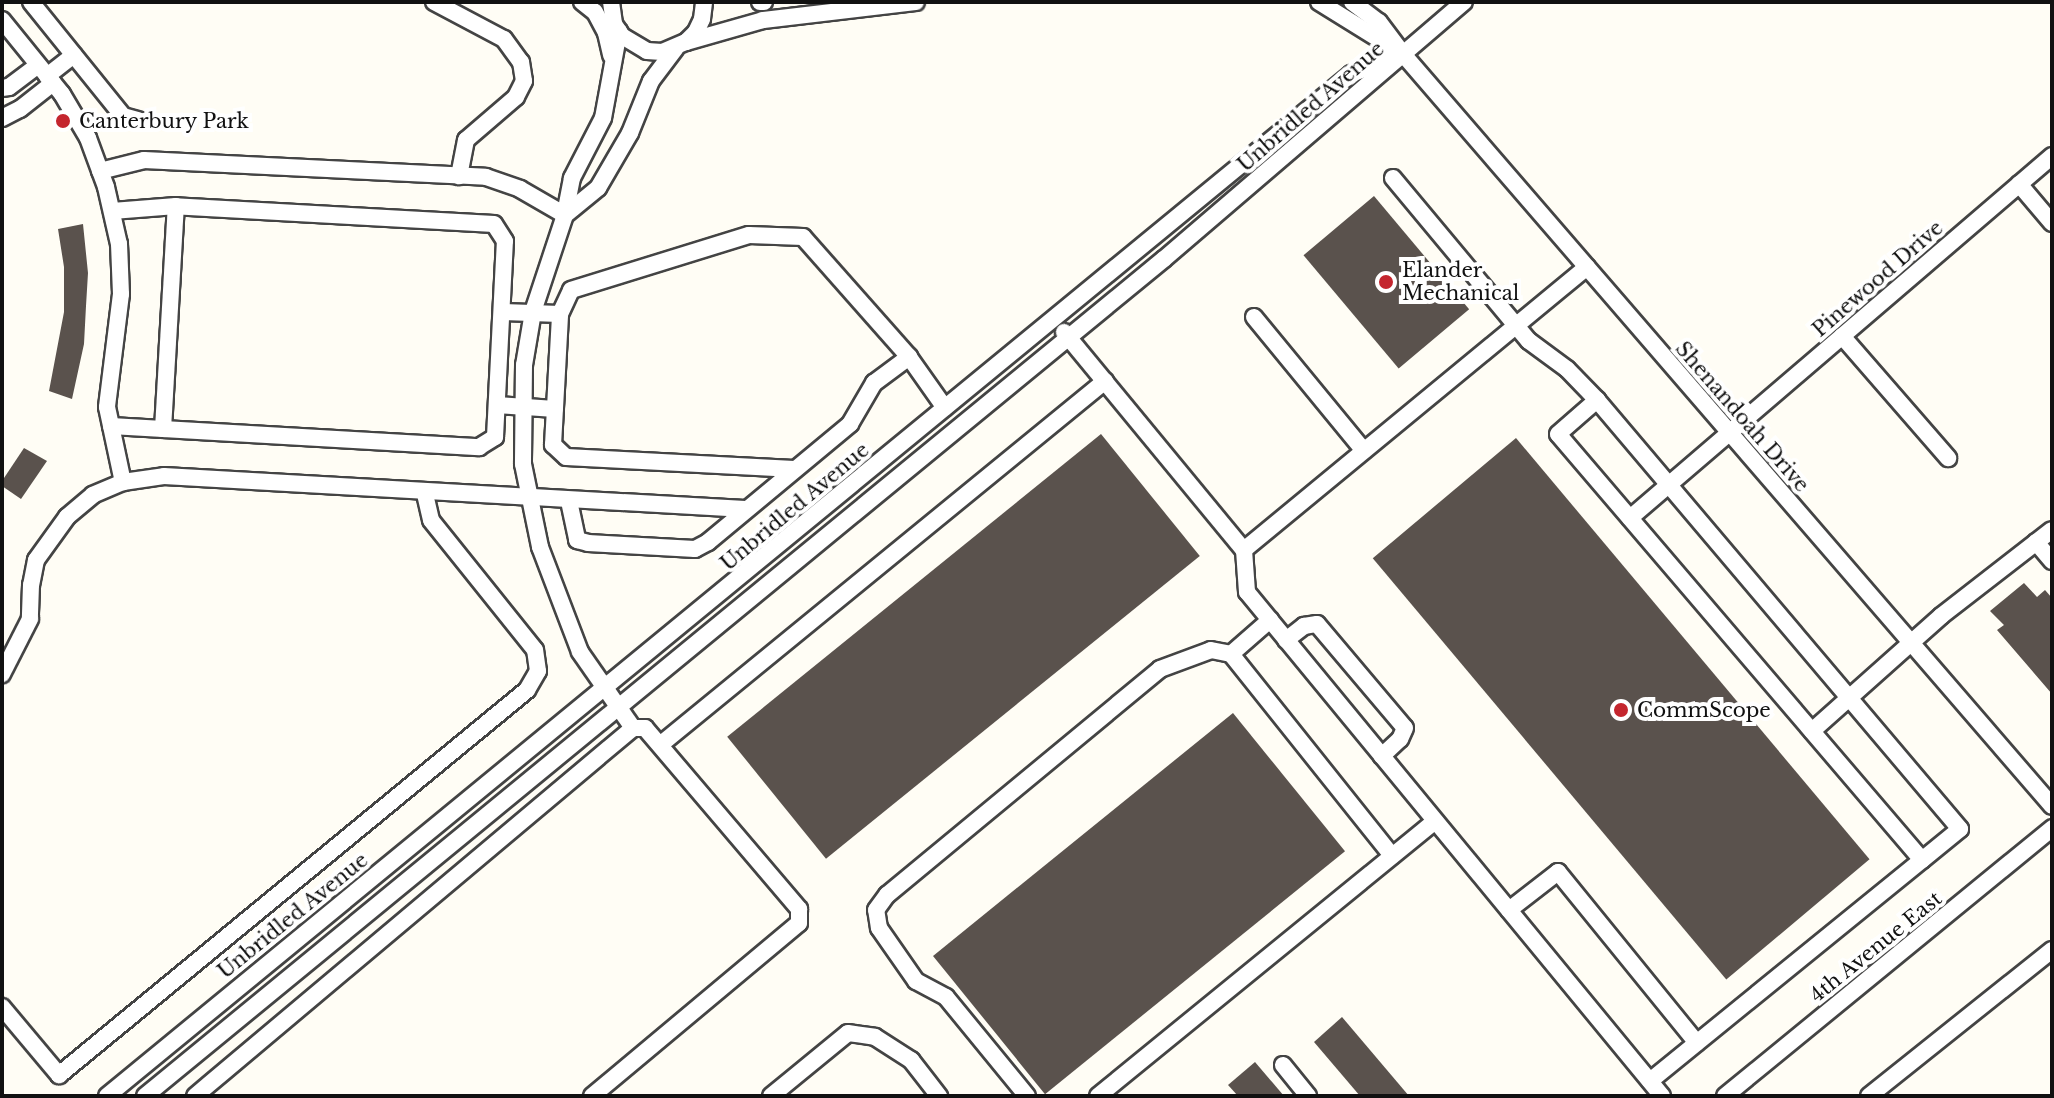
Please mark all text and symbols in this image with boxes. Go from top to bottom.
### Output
street label: Unbridled Avenue [1233,37,1389,177]
place label: Canterbury Park [79,109,249,133]
marker: Canterbury Park [54,112,72,130]
street label: Pinewood Drive [1808,216,1948,342]
place label: Elander Mechanical [1402,258,1519,305]
marker: Elander Mechanical [1377,273,1395,291]
street label: Shenandoah Drive [1670,337,1814,497]
street label: Unbridled Avenue [716,438,874,576]
place label: CommScope [1637,698,1771,722]
marker: CommScope [1612,701,1630,719]
street label: Unbridled Avenue [213,848,373,984]
street label: 4th Avenue East [1805,886,1947,1008]

